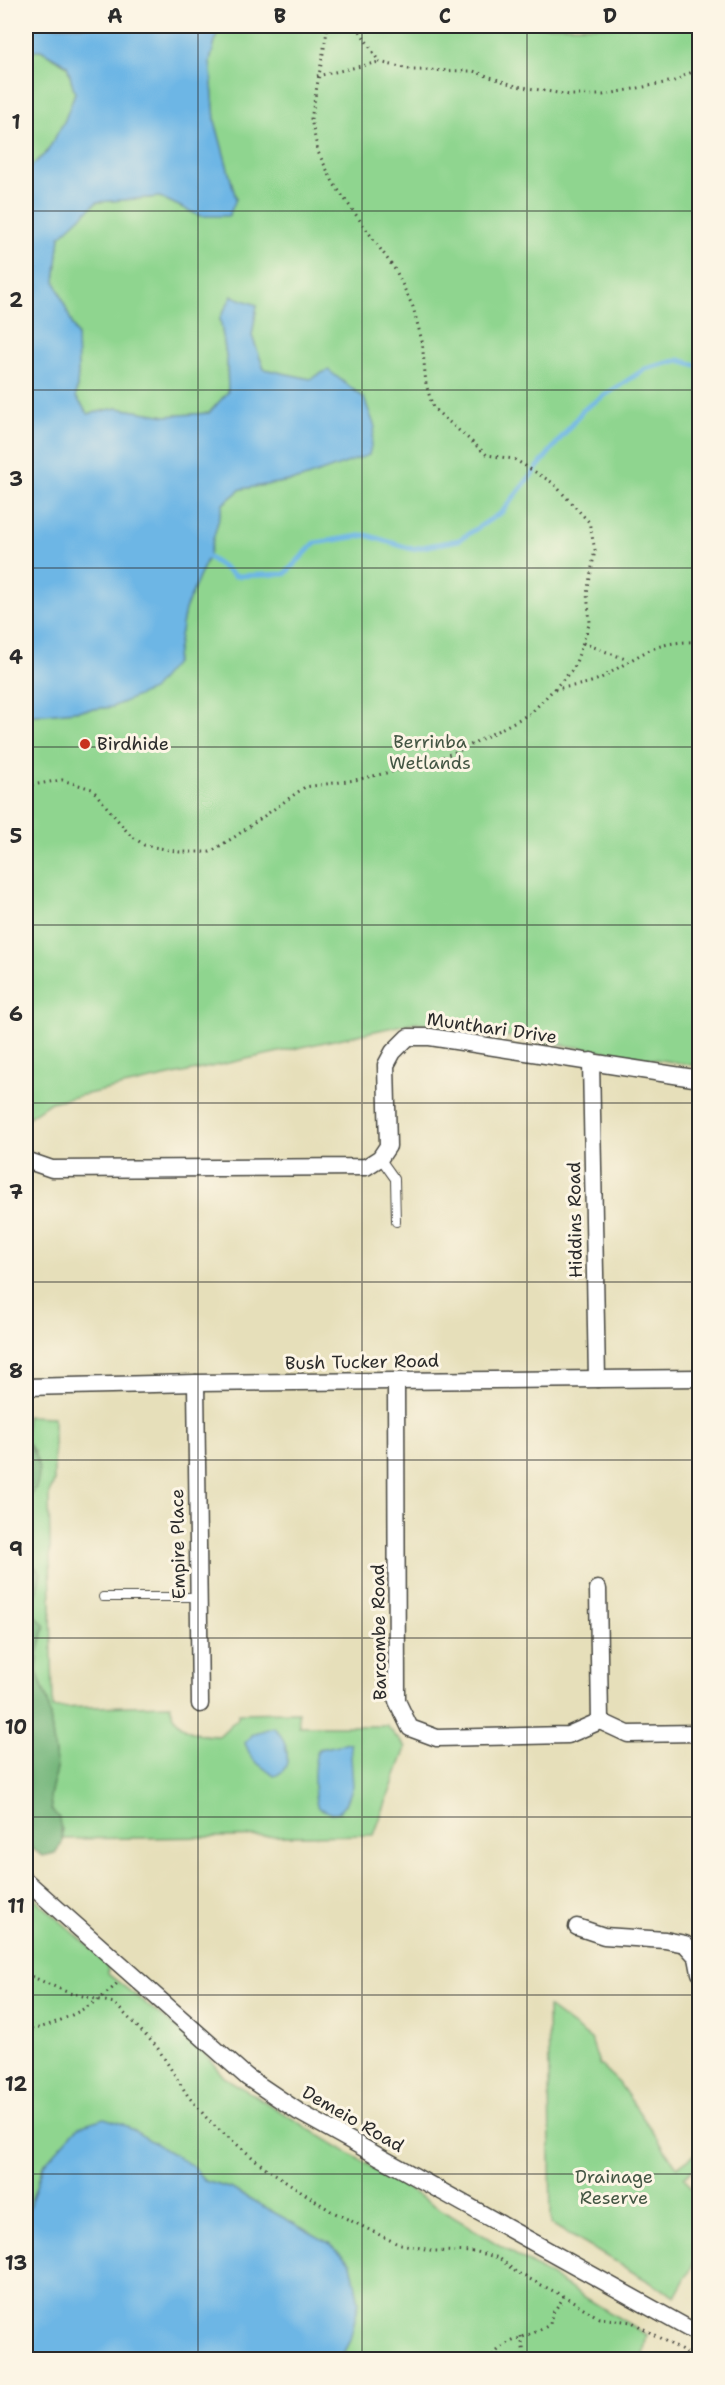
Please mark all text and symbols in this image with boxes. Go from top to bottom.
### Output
text: A [107,3,123,29]
text: B [274,3,286,29]
text: C [439,3,451,29]
text: D [603,3,617,29]
text: 1 [11,109,21,135]
text: 2 [9,287,23,313]
text: 3 [9,466,23,492]
text: 4 [9,644,23,670]
park label: Berrinba Wetlands [389,730,471,775]
place label: Birdhide [97,732,169,756]
marker: Birdhide [78,737,92,751]
text: 5 [10,823,22,849]
text: 6 [9,1001,23,1027]
street label: Munthari Drive [425,1007,559,1049]
street label: Hiddins Road [562,1162,588,1278]
text: 7 [9,1179,23,1205]
street label: Bush Tucker Road [285,1349,439,1375]
text: 8 [9,1358,23,1384]
street label: Empire Place [165,1488,191,1600]
text: 9 [9,1536,23,1562]
street label: Barcombe Road [366,1564,392,1700]
text: 10 [5,1714,27,1740]
text: 11 [7,1893,25,1919]
text: 12 [5,2071,27,2097]
street label: Demeio Road [298,2080,408,2158]
park label: Drainage Reserve [575,2165,653,2210]
text: 13 [5,2250,27,2276]

